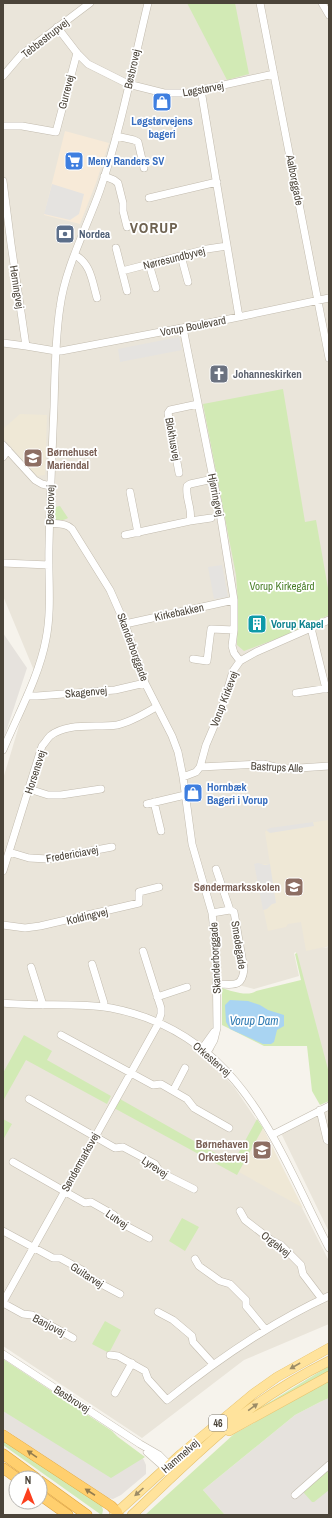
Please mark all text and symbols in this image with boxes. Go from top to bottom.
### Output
street label: Tebbestrupvej [19,15,71,61]
street label: Bøsbrovej [121,48,143,90]
street label: Gurrevej [55,73,77,111]
street label: Løgstørvej [181,78,225,100]
shop icon: Løgstørvejens bageri [151,91,173,113]
place label: Løgstørvejens bageri [131,114,193,141]
supermarket icon: Meny Randers SV [63,150,85,172]
street label: Aalborggade [283,153,307,206]
place label: Meny Randers SV [88,154,165,168]
district label: VORUP [130,217,178,238]
bank icon: Nordea [54,223,76,245]
place label: Nordea [79,227,110,241]
street label: Nørresundbyvej [142,244,206,272]
street label: Herningvej [7,264,27,310]
street label: Vorup Boulevard [159,313,227,339]
church icon: Johanneskirken [208,363,230,385]
place label: Johanneskirken [233,367,302,381]
street label: Blokhusvej [162,416,184,462]
place label: Børnehuset Mariendal [47,445,97,472]
school or university icon: Børnehuset Mariendal [22,447,44,469]
street label: Hjørringvej [205,472,227,518]
street label: Bøsbrovej [43,485,57,525]
park label: Vorup Kirkegård [249,579,315,593]
street label: Kirkebakken [153,600,205,624]
street label: Skanderborggade [114,611,152,683]
building icon: Vorup Kapel [246,613,268,635]
place label: Vorup Kapel [271,617,323,631]
street label: Vorup Kirkevej [207,669,241,729]
street label: Skagenvej [64,683,108,701]
street label: Horsensvej [21,748,49,796]
street label: Bastrups Alle [250,759,304,775]
place label: Hornbæk Bageri i Vorup [207,780,268,807]
shop icon: Hornbæk Bageri i Vorup [182,782,204,804]
street label: Fredericiavej [45,843,99,865]
school or university icon: Søndermarksskolen [283,876,305,898]
place label: Søndermarksskolen [194,880,280,894]
street label: Koldingvej [65,904,109,928]
street label: Smedegade [228,920,250,970]
street label: Skanderborggade [206,922,224,994]
water label: Vorup Dam [229,1013,279,1029]
street label: Orkestervej [190,1039,234,1079]
street label: Søndermarksvej [58,1130,102,1194]
place label: Børnehaven Orkestervej [196,1137,248,1164]
school or university icon: Børnehaven Orkestervej [251,1139,273,1161]
street label: Lyrevej [139,1153,171,1181]
street label: Lutvej [103,1206,131,1232]
street label: Orgelvej [258,1228,294,1260]
street label: Guitarvej [68,1259,106,1291]
street label: Banjovej [30,1311,68,1339]
one-way arrow [289,1363,301,1370]
street label: Bøsbrovej [51,1382,93,1416]
one-way arrow [248,1403,259,1411]
road number: 46 [209,1415,227,1431]
street label: Hammelvej [158,1436,202,1476]
one-way arrow [27,1450,37,1458]
north arrow [8,1470,48,1510]
text: N [25,1473,31,1487]
one-way arrow [134,1487,144,1496]
one-way arrow [84,1488,95,1496]

